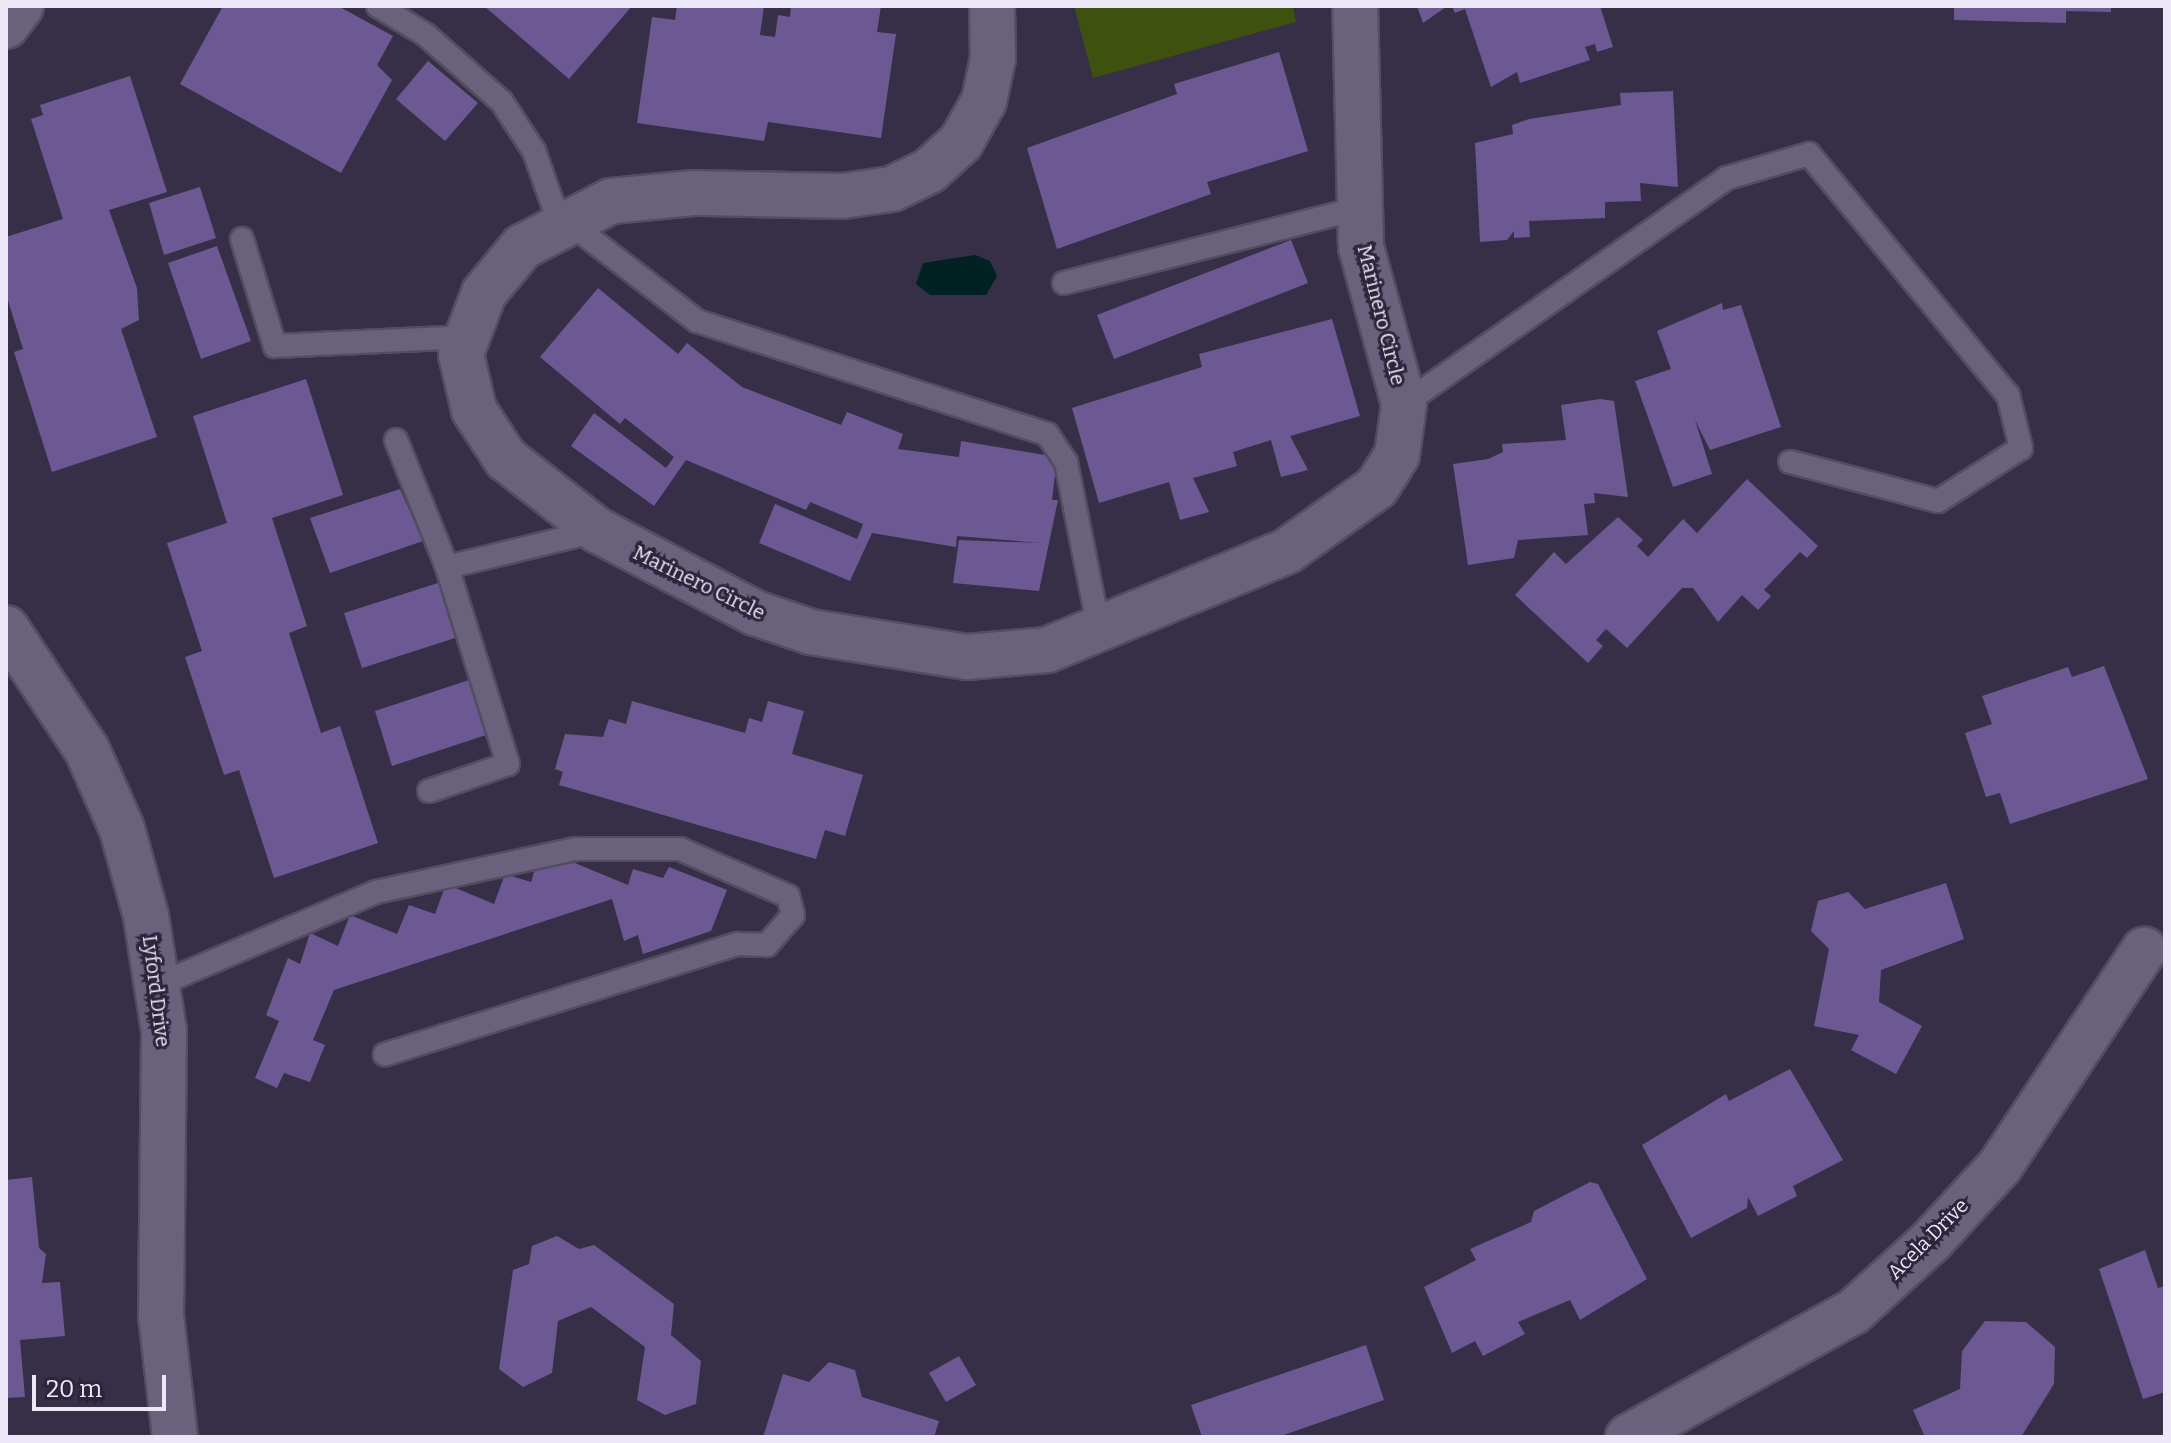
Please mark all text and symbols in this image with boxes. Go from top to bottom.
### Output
street label: Marinero Circle [1352,242,1410,388]
street label: Marinero Circle [629,541,769,625]
street label: Lyford Drive [137,934,175,1048]
street label: Acela Drive [1883,1194,1973,1284]
scale bar [36,1359,170,1409]
text: 20 m [46,1375,102,1403]

